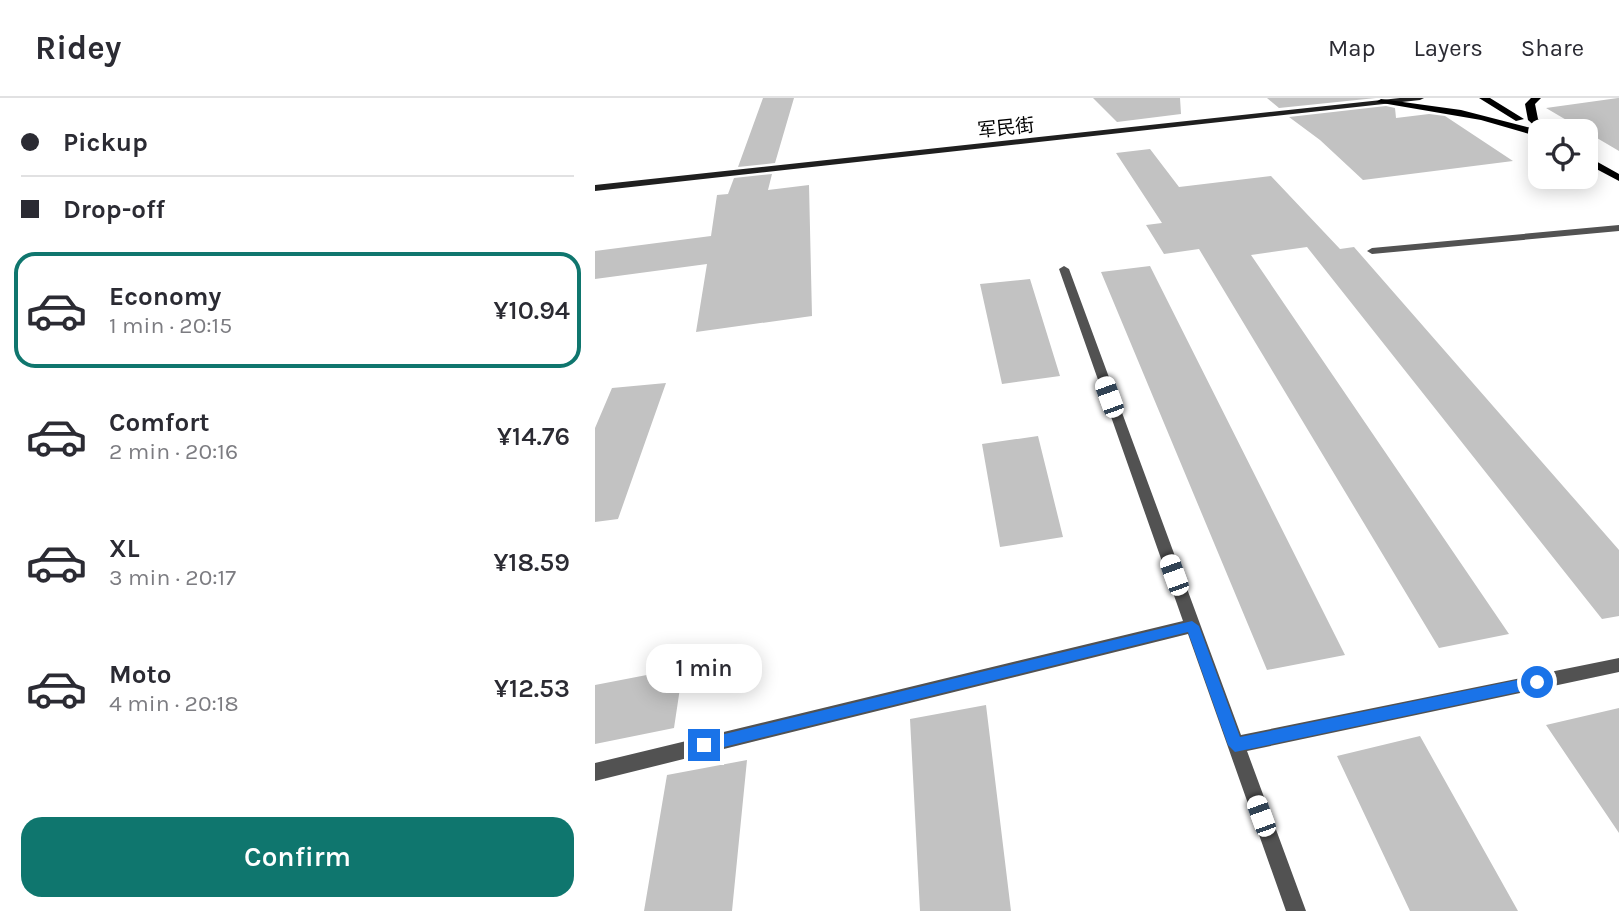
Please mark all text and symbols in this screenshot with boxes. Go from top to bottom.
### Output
text: Ridey [35,29,121,67]
text: Map [1328,34,1376,62]
text: Layers [1414,34,1483,62]
text: Share [1521,34,1584,62]
street label: 军民街 [976,114,1036,142]
map controls [1528,119,1598,189]
button: locate [1528,119,1598,189]
text: Pickup [63,127,148,158]
text: Drop-off [63,194,165,225]
icon: car [25,279,88,342]
text: Economy [109,281,221,312]
text: ¥10.94 [494,295,570,326]
text: 1 min · 20:15 [109,312,232,339]
car [1092,374,1127,420]
icon: car [25,405,88,468]
text: Comfort [109,407,210,438]
text: ¥14.76 [497,421,570,452]
text: 2 min · 20:16 [109,438,238,465]
icon: car [25,531,88,594]
text: XL [109,533,140,564]
text: ¥18.59 [493,547,570,578]
car [1157,552,1192,598]
text: 3 min · 20:17 [109,564,236,591]
callout: 1 min [646,644,762,692]
text: 1 min [675,655,733,682]
icon: car [25,657,88,720]
text: Moto [109,659,171,690]
route start [1521,666,1553,698]
text: ¥12.53 [494,673,570,704]
text: 4 min · 20:18 [109,690,239,717]
route end [688,729,720,761]
car [1244,793,1279,839]
button: Confirm [21,817,574,897]

